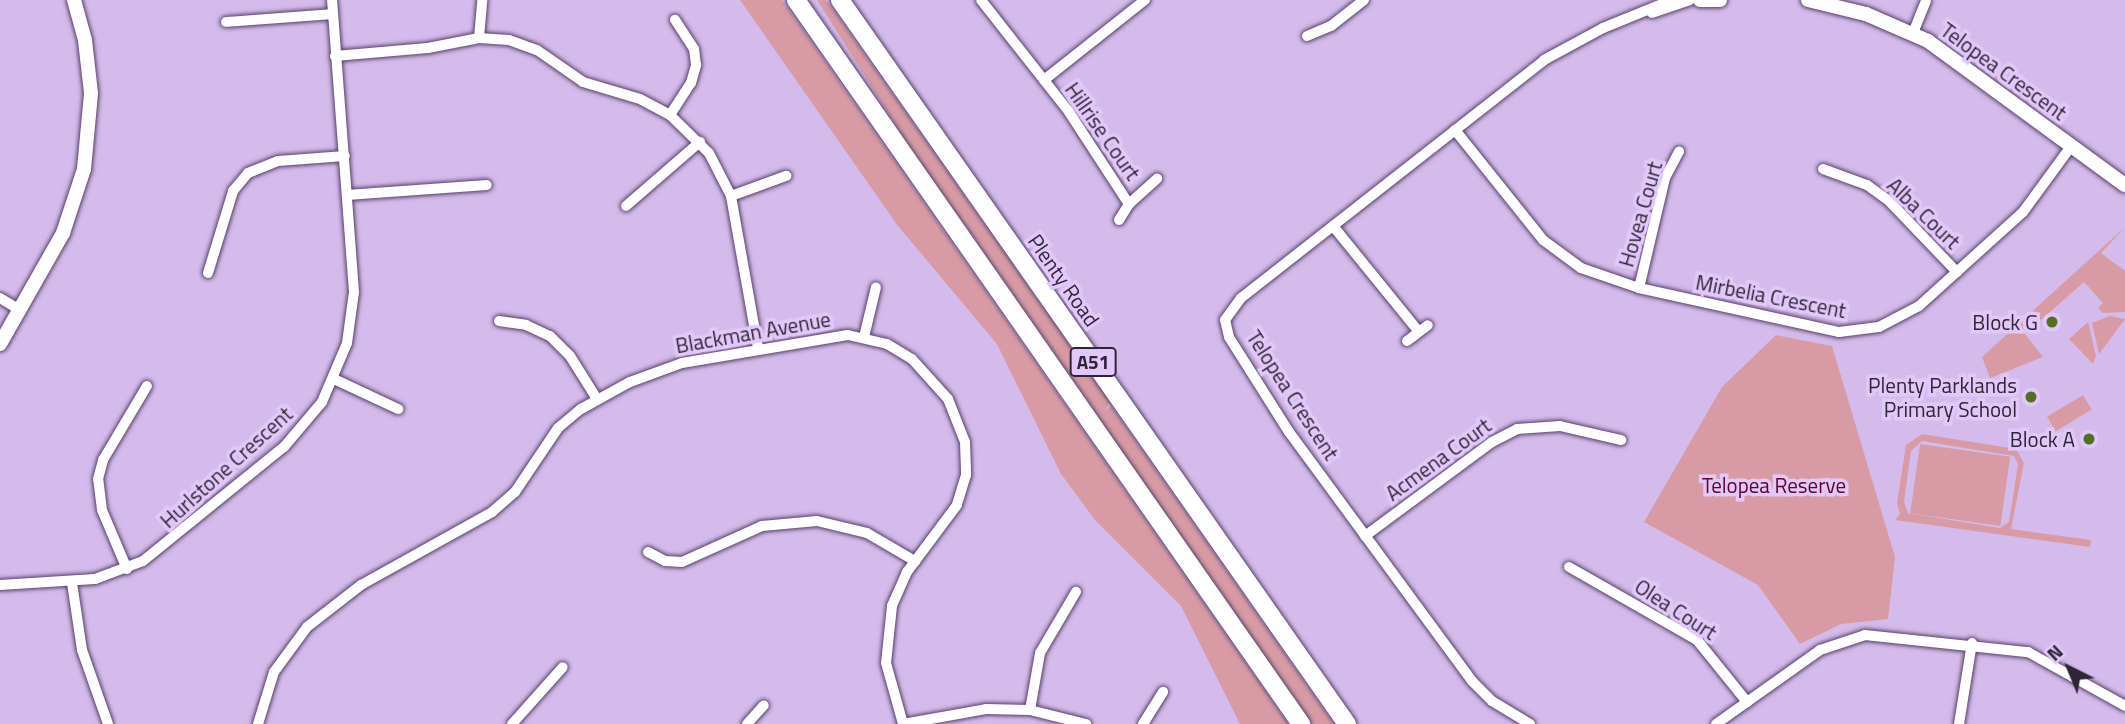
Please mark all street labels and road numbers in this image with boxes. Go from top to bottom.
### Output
street label: Telopea Crescent [1936,17,2072,125]
street label: Hillrise Court [1060,77,1146,185]
street label: Hovea Court [1613,158,1667,270]
street label: Alba Court [1882,172,1966,254]
street label: Plenty Road [1023,229,1105,331]
street label: Mirbelia Crescent [1694,269,1848,323]
street label: Blackman Avenue [673,306,833,358]
street label: Telopea Crescent [1242,325,1344,465]
road number: A51 [1068,346,1118,378]
street label: Hurlstone Crescent [155,401,297,533]
street label: Acmena Court [1380,412,1496,506]
street label: Olea Court [1630,573,1722,645]

